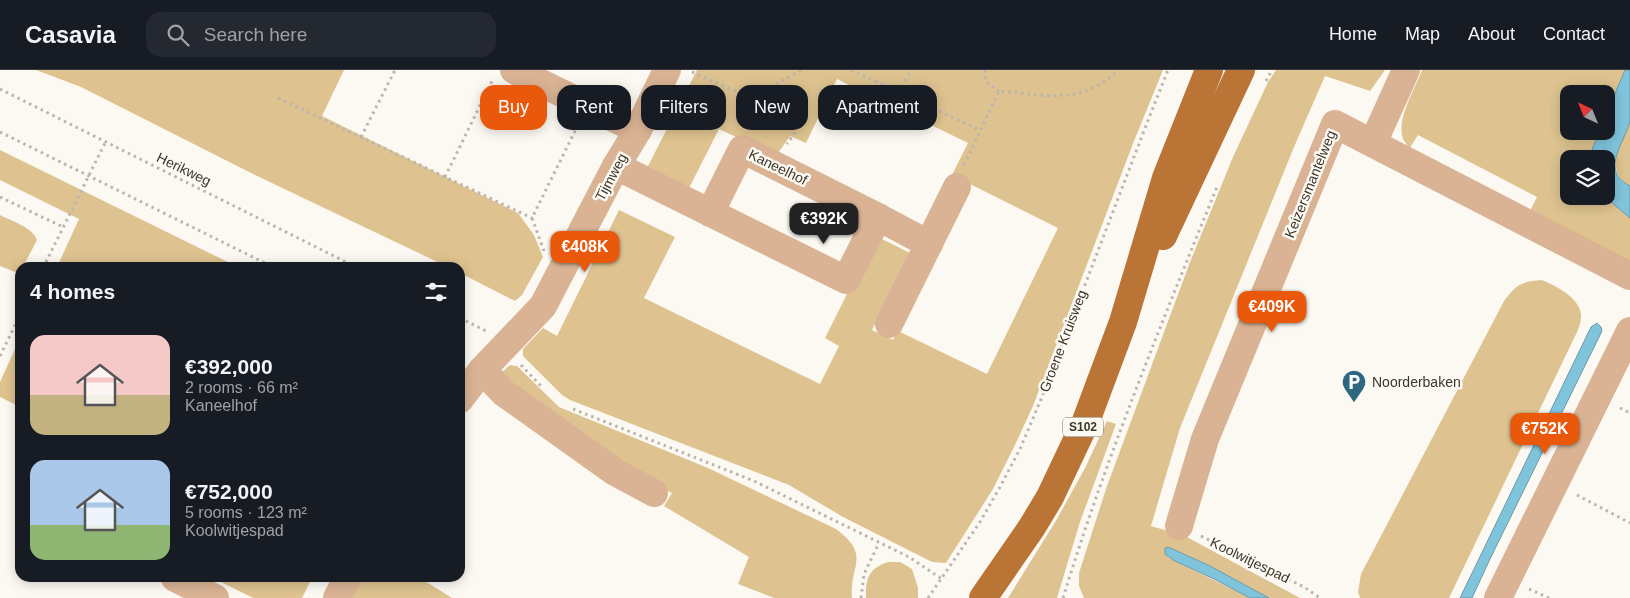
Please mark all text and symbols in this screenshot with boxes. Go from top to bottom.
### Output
search box [146,12,496,57]
text: Casavia [25,21,116,48]
icon: search [164,21,192,49]
text: Search here [204,24,307,45]
text: Home [1329,24,1377,44]
text: Map [1405,24,1440,44]
text: About [1468,24,1515,44]
text: Contact [1543,24,1605,44]
chip: Buy [480,85,547,130]
chip: Rent [557,85,631,130]
chip: Filters [641,85,726,130]
chip: New [736,85,808,130]
chip: Apartment [818,85,937,130]
north arrow [1560,85,1615,140]
map controls [1560,85,1615,205]
street label: Keizersmantelweg [1281,128,1339,240]
street label: Kaneelhof [746,146,810,188]
street label: Herikweg [154,149,214,189]
street label: Tijmweg [592,150,630,204]
button: layers [1560,150,1615,205]
pin: €392K [789,202,859,245]
text: €392K [800,210,848,227]
pin: €408K [550,230,620,273]
text: €408K [561,238,609,255]
icon: filters [422,278,450,306]
text: 4 homes [30,280,115,303]
street label: Groene Kruisweg [1036,288,1090,394]
pin: €409K [1237,290,1307,333]
text: €409K [1248,298,1296,315]
icon: home [70,355,130,415]
text: €392,000 [185,355,273,378]
parking icon: Noorderbaken [1341,369,1367,403]
place label: Noorderbaken [1372,374,1461,390]
text: 2 rooms · 66 m² [185,379,298,396]
text: Kaneelhof [185,397,257,414]
pin: €752K [1510,412,1580,455]
road number: S102 [1063,418,1103,437]
text: €752K [1521,420,1569,437]
icon: home [70,480,130,540]
text: €752,000 [185,480,273,503]
text: 5 rooms · 123 m² [185,504,307,521]
text: Koolwitjespad [185,522,284,539]
street label: Koolwitjespad [1208,534,1292,586]

